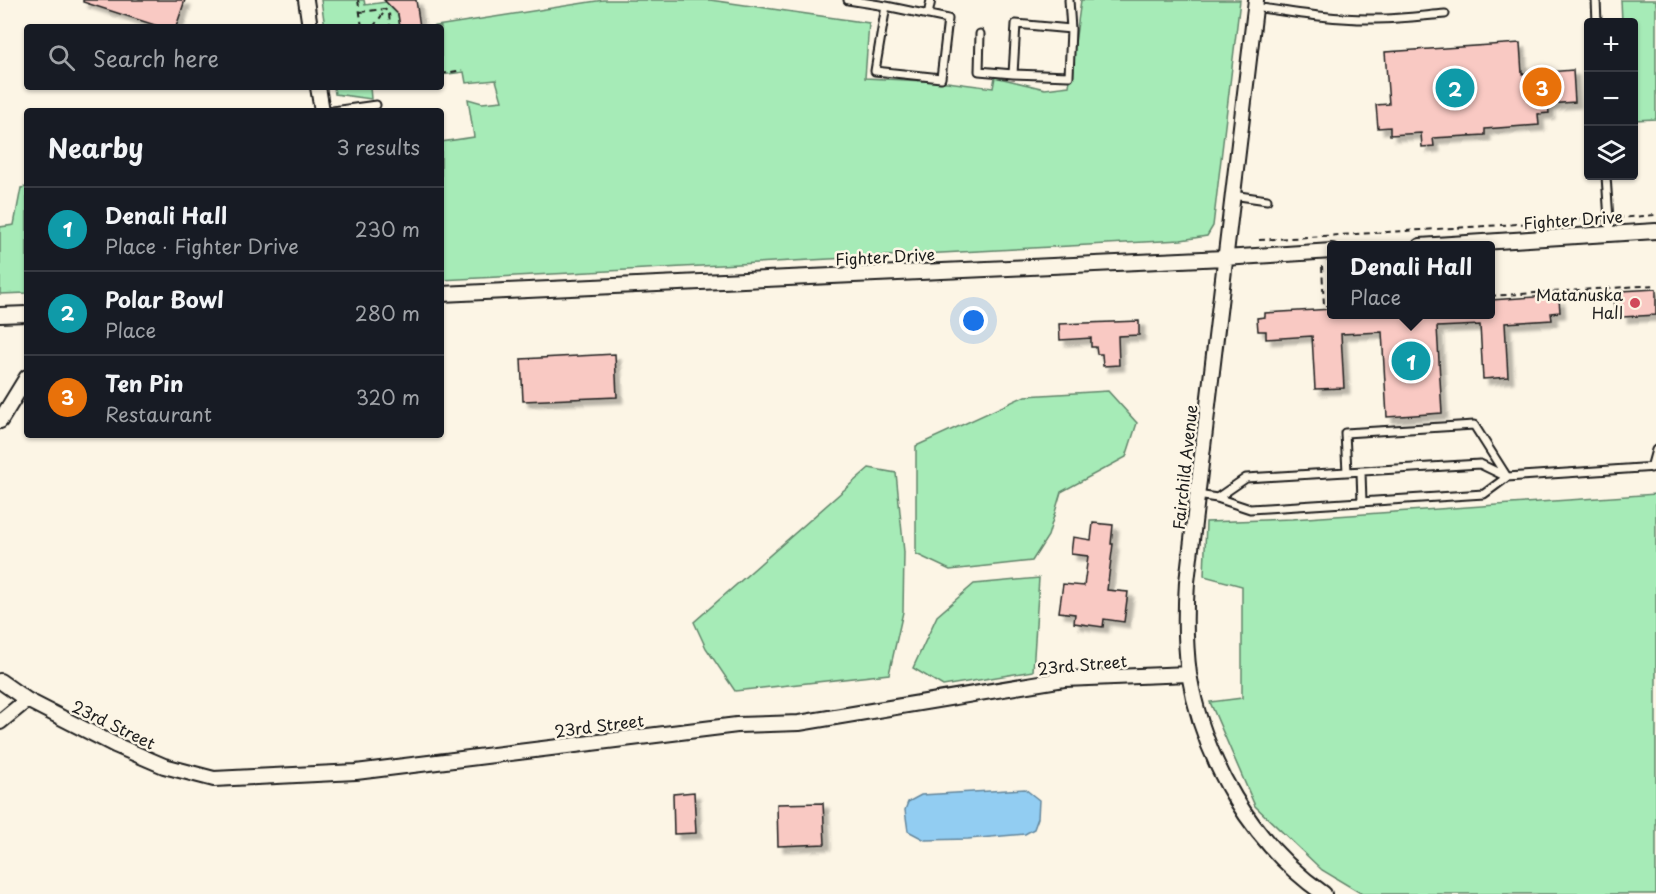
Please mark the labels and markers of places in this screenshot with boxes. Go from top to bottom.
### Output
pin: 3 [1522,64,1562,110]
pin: 2 [1436,66,1474,110]
place label: Matanuska Hall [1536,282,1623,324]
marker: Matanuska Hall [1628,296,1642,310]
pin: 1 [1392,338,1430,384]

